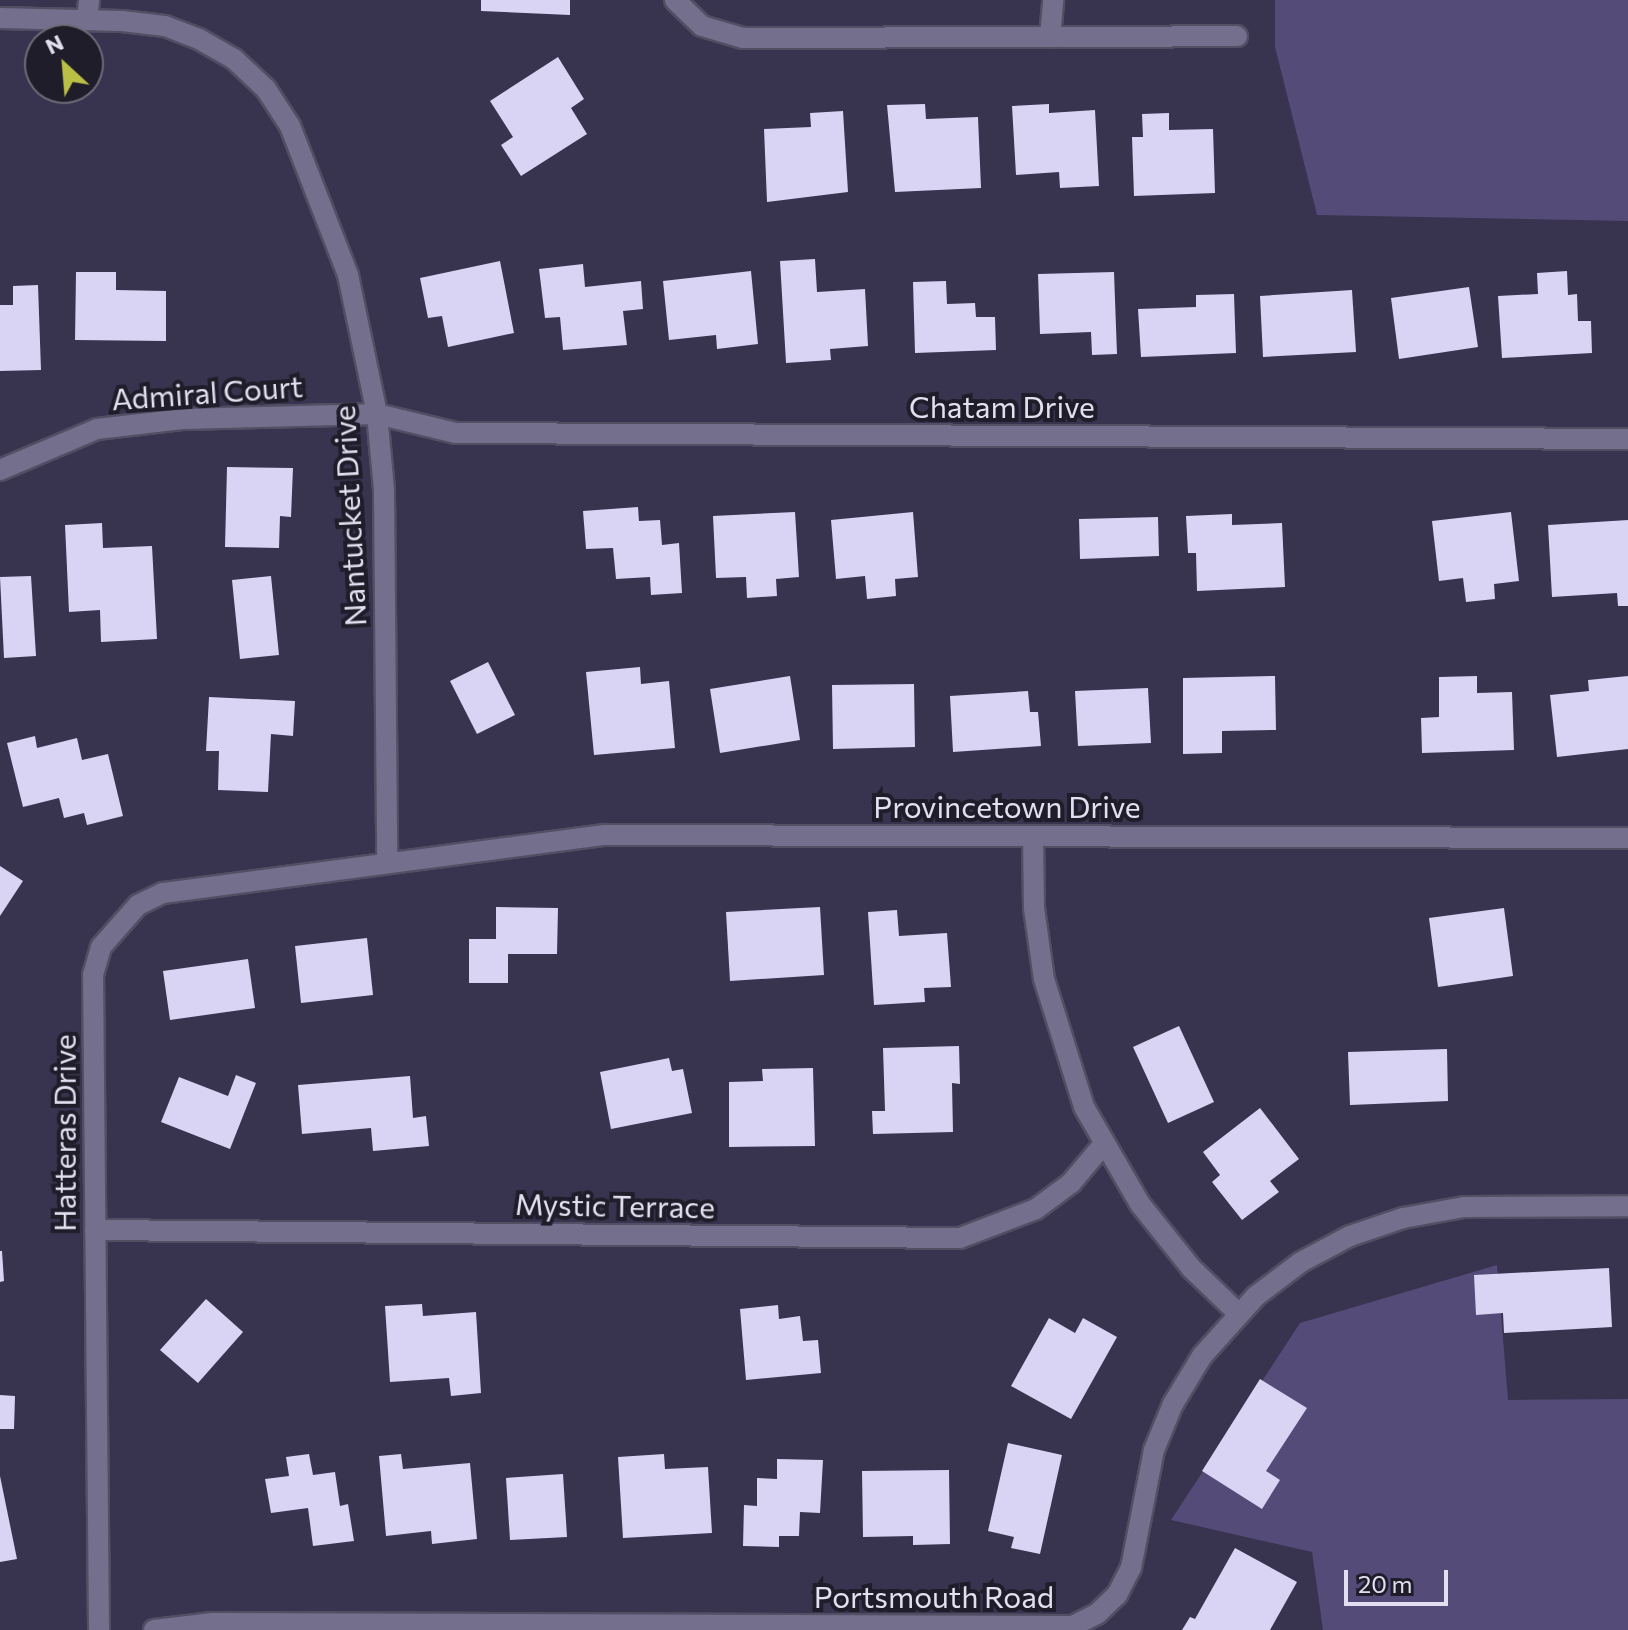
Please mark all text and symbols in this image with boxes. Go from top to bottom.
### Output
north arrow [24,24,104,104]
text: N [41,28,67,60]
street label: Admiral Court [110,367,304,417]
street label: Chatam Drive [909,388,1095,424]
street label: Nantucket Drive [325,405,373,627]
street label: Provincetown Drive [873,788,1141,824]
street label: Hatteras Drive [46,1034,82,1232]
street label: Mystic Terrace [515,1185,715,1225]
scale bar [1348,1554,1452,1604]
text: 20 m [1358,1569,1412,1598]
street label: Portsmouth Road [814,1578,1054,1614]

